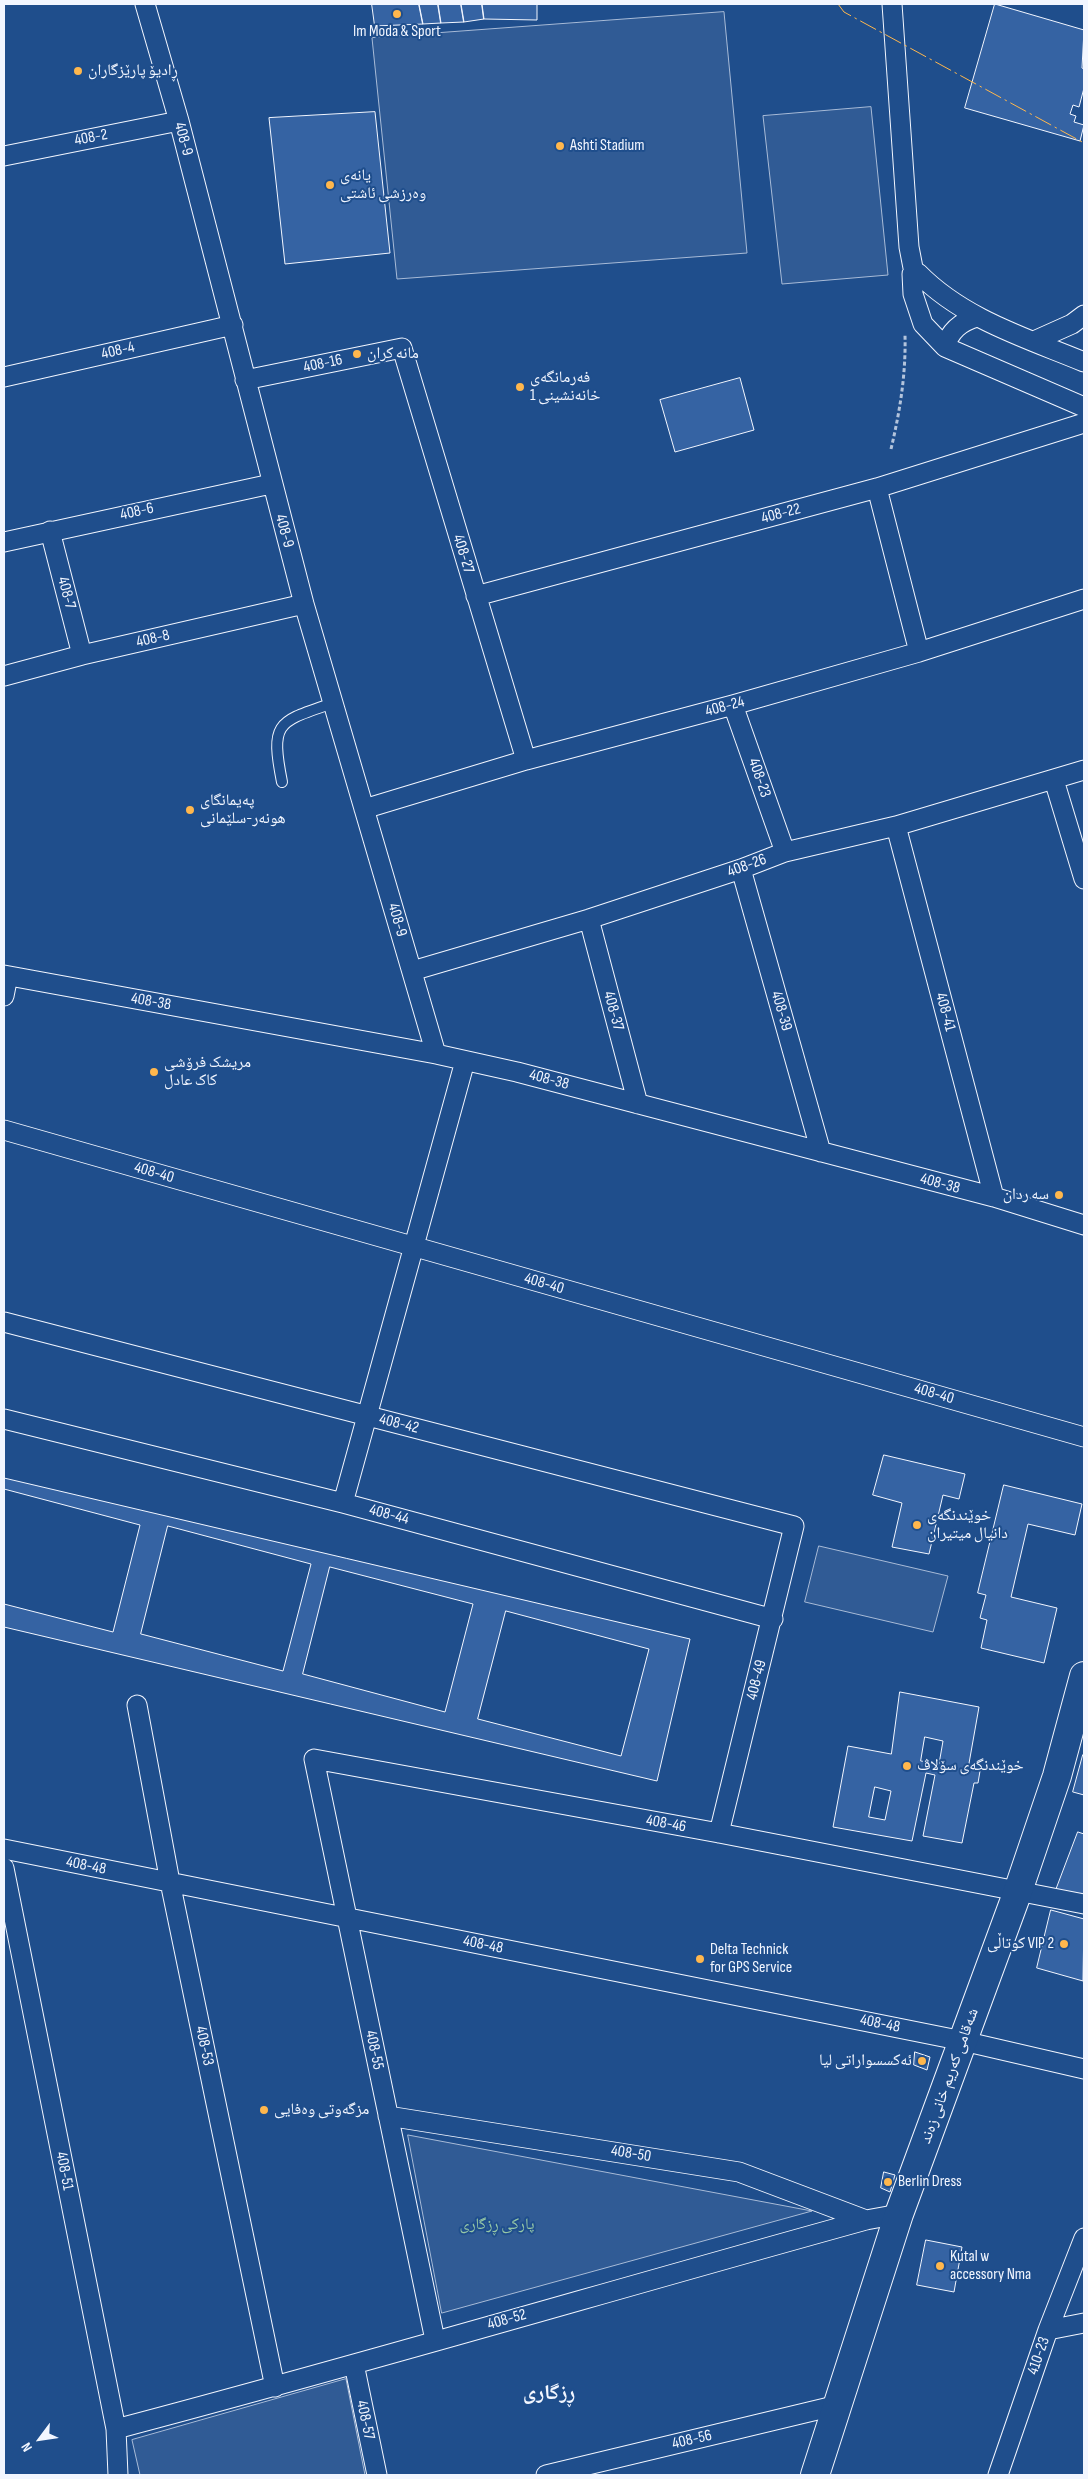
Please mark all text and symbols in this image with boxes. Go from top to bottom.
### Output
marker: Im Moda & Sport [391,8,403,20]
place label: Im Moda & Sport [353,22,441,42]
place label: ڕادیۆ پارێزگاران [88,61,178,81]
marker: ڕادیۆ پارێزگاران [72,65,84,77]
street label: 408-9 [169,120,197,158]
street label: 408-2 [73,125,109,151]
place label: Ashti Stadium [570,136,644,156]
marker: Ashti Stadium [554,140,566,152]
place label: یانەی وەرزشی ئاشتی [340,166,426,204]
marker: یانەی وەرزشی ئاشتی [324,179,336,191]
street label: 408-4 [100,338,136,364]
place label: مانه كران [367,344,419,364]
marker: مانه كران [351,348,363,360]
street label: 408-16 [302,351,344,377]
place label: فەرمانگەی خانەنشینی 1 [530,368,600,406]
marker: فەرمانگەی خانەنشینی 1 [514,381,526,393]
street label: 408-6 [119,499,155,525]
street label: 408-22 [759,500,803,528]
street label: 408-9 [270,512,298,550]
street label: 408-27 [448,532,478,576]
street label: 408-7 [53,575,79,611]
street label: 408-8 [134,626,172,652]
street label: 408-24 [703,693,747,721]
street label: 408-23 [743,756,775,800]
place label: پەیمانگای هونەر-سلێمانی [200,791,286,829]
marker: پەیمانگای هونەر-سلێمانی [184,804,196,816]
street label: 408-26 [725,850,769,882]
street label: 408-9 [383,901,411,939]
street label: 408-38 [129,989,173,1015]
street label: 408-37 [599,989,627,1033]
street label: 408-39 [766,989,796,1033]
street label: 408-41 [931,991,959,1033]
place label: مریشک فرۆشی کاک عادل [164,1053,251,1091]
street label: 408-38 [527,1065,571,1095]
marker: مریشک فرۆشی کاک عادل [148,1066,160,1078]
street label: 408-40 [132,1158,176,1188]
street label: 408-38 [918,1169,962,1199]
place label: سه ردان [1003,1185,1049,1205]
marker: سه ردان [1053,1189,1065,1201]
street label: 408-40 [522,1269,566,1299]
street label: 408-40 [912,1379,956,1409]
street label: 408-42 [377,1410,421,1438]
street label: 408-44 [367,1501,411,1529]
place label: خوێندنگەی دانیال میتیران [927,1506,1008,1544]
marker: خوێندنگەی دانیال میتیران [911,1519,923,1531]
street label: 408-49 [743,1658,771,1702]
place label: خوێندنگەی سۆلاڤ [917,1756,1024,1776]
marker: خوێندنگەی سۆلاڤ [901,1760,913,1772]
street label: 408-46 [644,1811,688,1837]
street label: 408-48 [64,1853,108,1879]
street label: 408-48 [461,1932,505,1958]
place label: کوتاڵی VIP 2 [987,1934,1054,1954]
marker: کوتاڵی VIP 2 [1058,1938,1070,1950]
place label: Delta Technick for GPS Service [710,1940,792,1978]
marker: Delta Technick for GPS Service [694,1953,706,1965]
street label: شەقامی کەریم خانی زەند [917,2006,983,2146]
street label: 408-48 [858,2011,902,2037]
street label: 408-53 [190,2025,218,2067]
street label: 408-55 [360,2029,388,2071]
place label: ئەکسسواراتی لیا [819,2051,912,2071]
marker: ئەکسسواراتی لیا [916,2055,928,2067]
place label: مزگەوتی وەفایی [274,2100,369,2120]
marker: مزگەوتی وەفایی [258,2104,270,2116]
street label: 408-50 [610,2141,652,2167]
street label: 408-51 [51,2150,77,2192]
place label: Berlin Dress [898,2172,962,2192]
marker: Berlin Dress [882,2176,894,2188]
park label: پارکی ڕزگاری [460,2215,534,2235]
place label: Kutal w accessory Nma [950,2247,1031,2285]
marker: Kutal w accessory Nma [934,2260,946,2272]
street label: 408-52 [485,2305,529,2335]
street label: 410-23 [1024,2335,1054,2377]
district label: ڕزگاری [523,2381,575,2407]
street label: 408-57 [352,2399,378,2441]
north arrow [15,2414,65,2464]
street label: 408-56 [670,2426,714,2454]
text: N [18,2439,36,2455]

